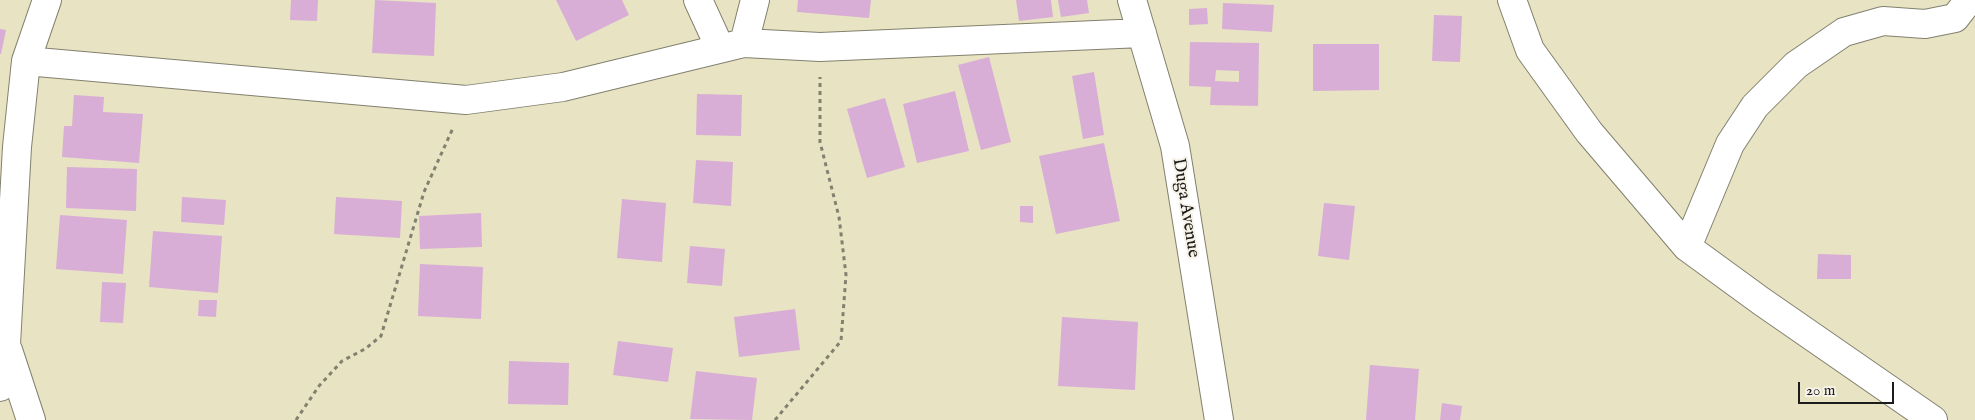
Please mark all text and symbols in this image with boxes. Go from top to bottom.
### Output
street label: Duga Avenue [1166,157,1204,259]
scale bar [1800,372,1896,404]
text: 20 m [1806,381,1835,400]

